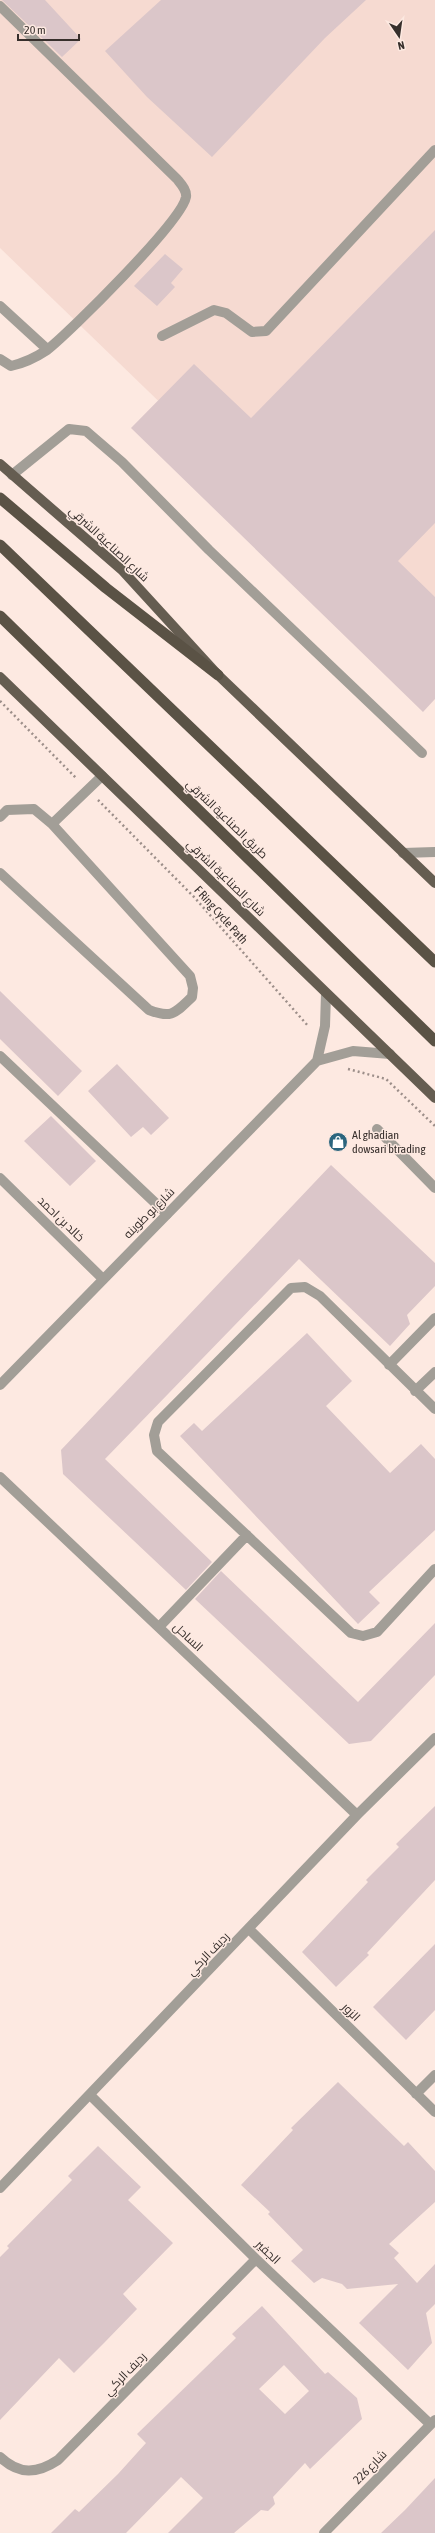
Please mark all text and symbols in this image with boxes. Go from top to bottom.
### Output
scale bar [18,16,79,42]
north arrow [379,16,419,56]
text: 20 m [24,23,46,37]
text: N [397,39,406,52]
street label: شارع الصناعية الشرقي [64,504,152,587]
street label: طريق الصناعية الشرقي [181,777,271,864]
street label: شارع الصناعية الشرقي [182,837,268,921]
street label: F Ring Cycle Path [191,883,251,947]
place label: Al ghadian dowsari btrading [352,1128,426,1156]
shop icon: Al ghadian dowsari btrading [327,1131,349,1153]
street label: شارع بو طوينه [121,1185,178,1242]
street label: خالد بن احمد [35,1193,87,1245]
street label: الساحل [170,1620,206,1654]
street label: رديف الركي [184,1929,234,1981]
street label: الزور [338,1999,363,2024]
street label: الجفير [252,2236,283,2267]
street label: رديف الركي [101,2349,151,2401]
street label: شارع 226 [350,2447,390,2488]

